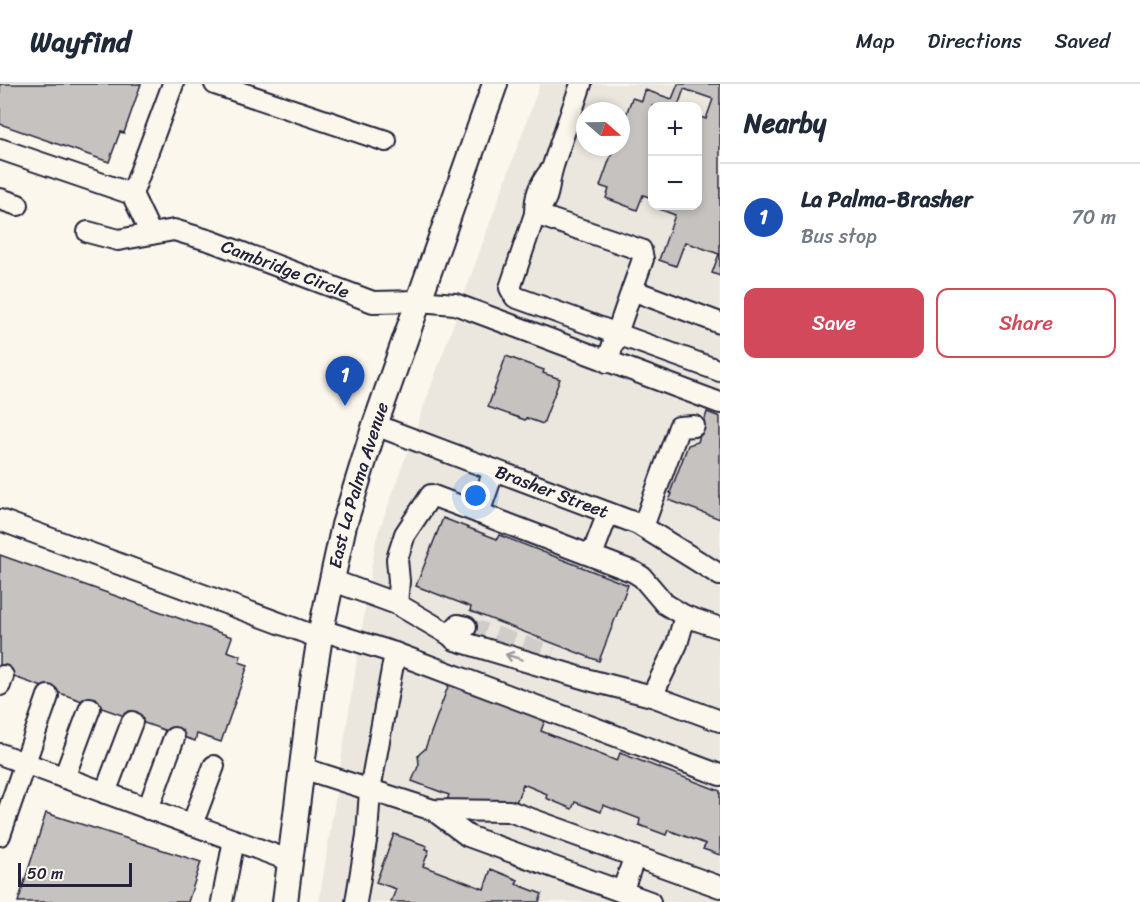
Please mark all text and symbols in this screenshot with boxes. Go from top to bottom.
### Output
text: Wayfind [30,17,131,66]
text: Map [856,22,894,60]
text: Directions [927,22,1022,60]
text: Saved [1055,22,1110,60]
text: Nearby [744,100,826,146]
north arrow [576,102,630,156]
map controls [648,102,702,210]
button: + [648,102,702,156]
button: − [648,156,702,210]
text: La Palma-Brasher [801,180,972,219]
text: 1 [759,200,768,235]
text: 70 m [1071,200,1116,235]
text: Bus stop [801,219,877,254]
street label: Cambridge Circle [217,230,354,308]
button: Save [744,288,924,358]
button: Share [936,288,1116,358]
pin: 1 [326,356,364,406]
street label: East La Palma Avenue [319,397,398,571]
street label: Brasher Street [490,456,613,528]
your location [461,481,490,510]
one-way arrow [505,651,524,662]
text: 50 m [27,859,63,888]
scale bar [18,860,132,888]

